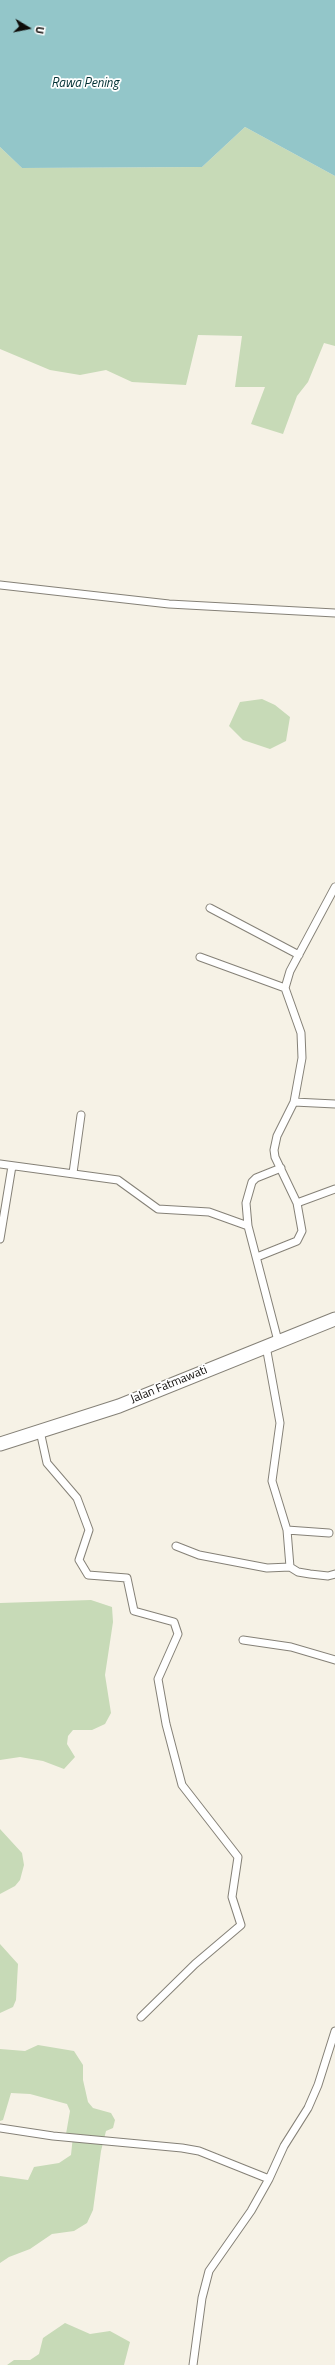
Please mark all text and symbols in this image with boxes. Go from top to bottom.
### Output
north arrow [8,8,48,48]
text: U [31,25,48,35]
water label: Rawa Pening [51,76,119,92]
street label: Jalan Fatmawati [129,1363,209,1407]

